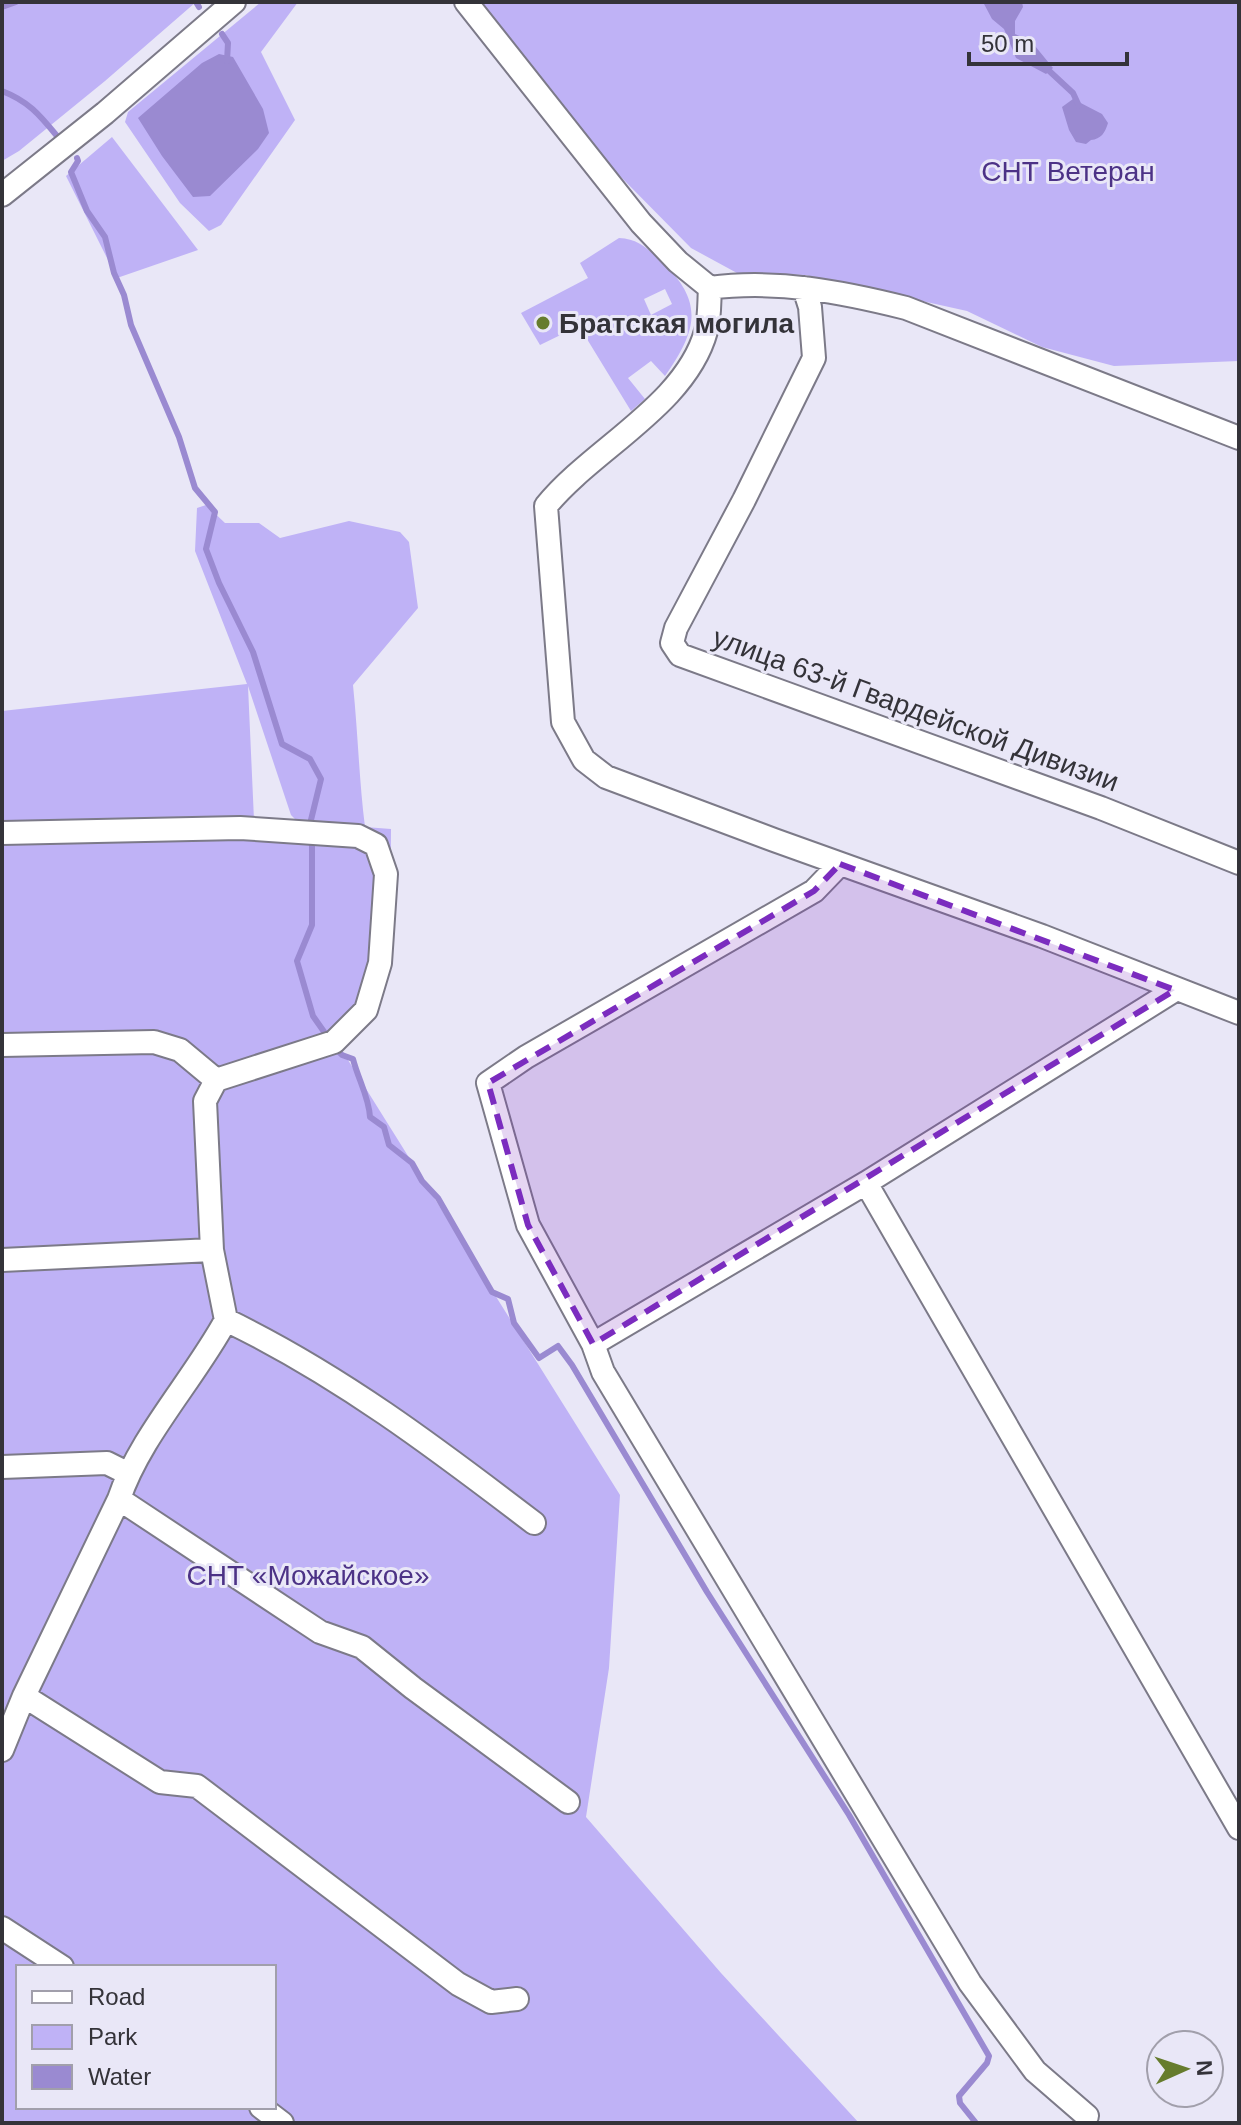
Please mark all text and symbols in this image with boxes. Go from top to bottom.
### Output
scale bar [969,16,1127,66]
text: 50 m [981,30,1034,57]
park label: СНТ Ветеран [981,156,1155,187]
place label: Братская могила [559,308,795,339]
marker: Братская могила [534,314,552,332]
street label: улица 63-й Гвардейской Дивизии [709,621,1123,798]
park label: СНТ «Можайское» [186,1560,430,1591]
legend [16,1965,276,2109]
text: Road [88,1983,145,2010]
text: Park [88,2023,138,2050]
north arrow [1145,2029,1225,2109]
text: N [1192,2059,1217,2077]
text: Water [88,2063,151,2090]

